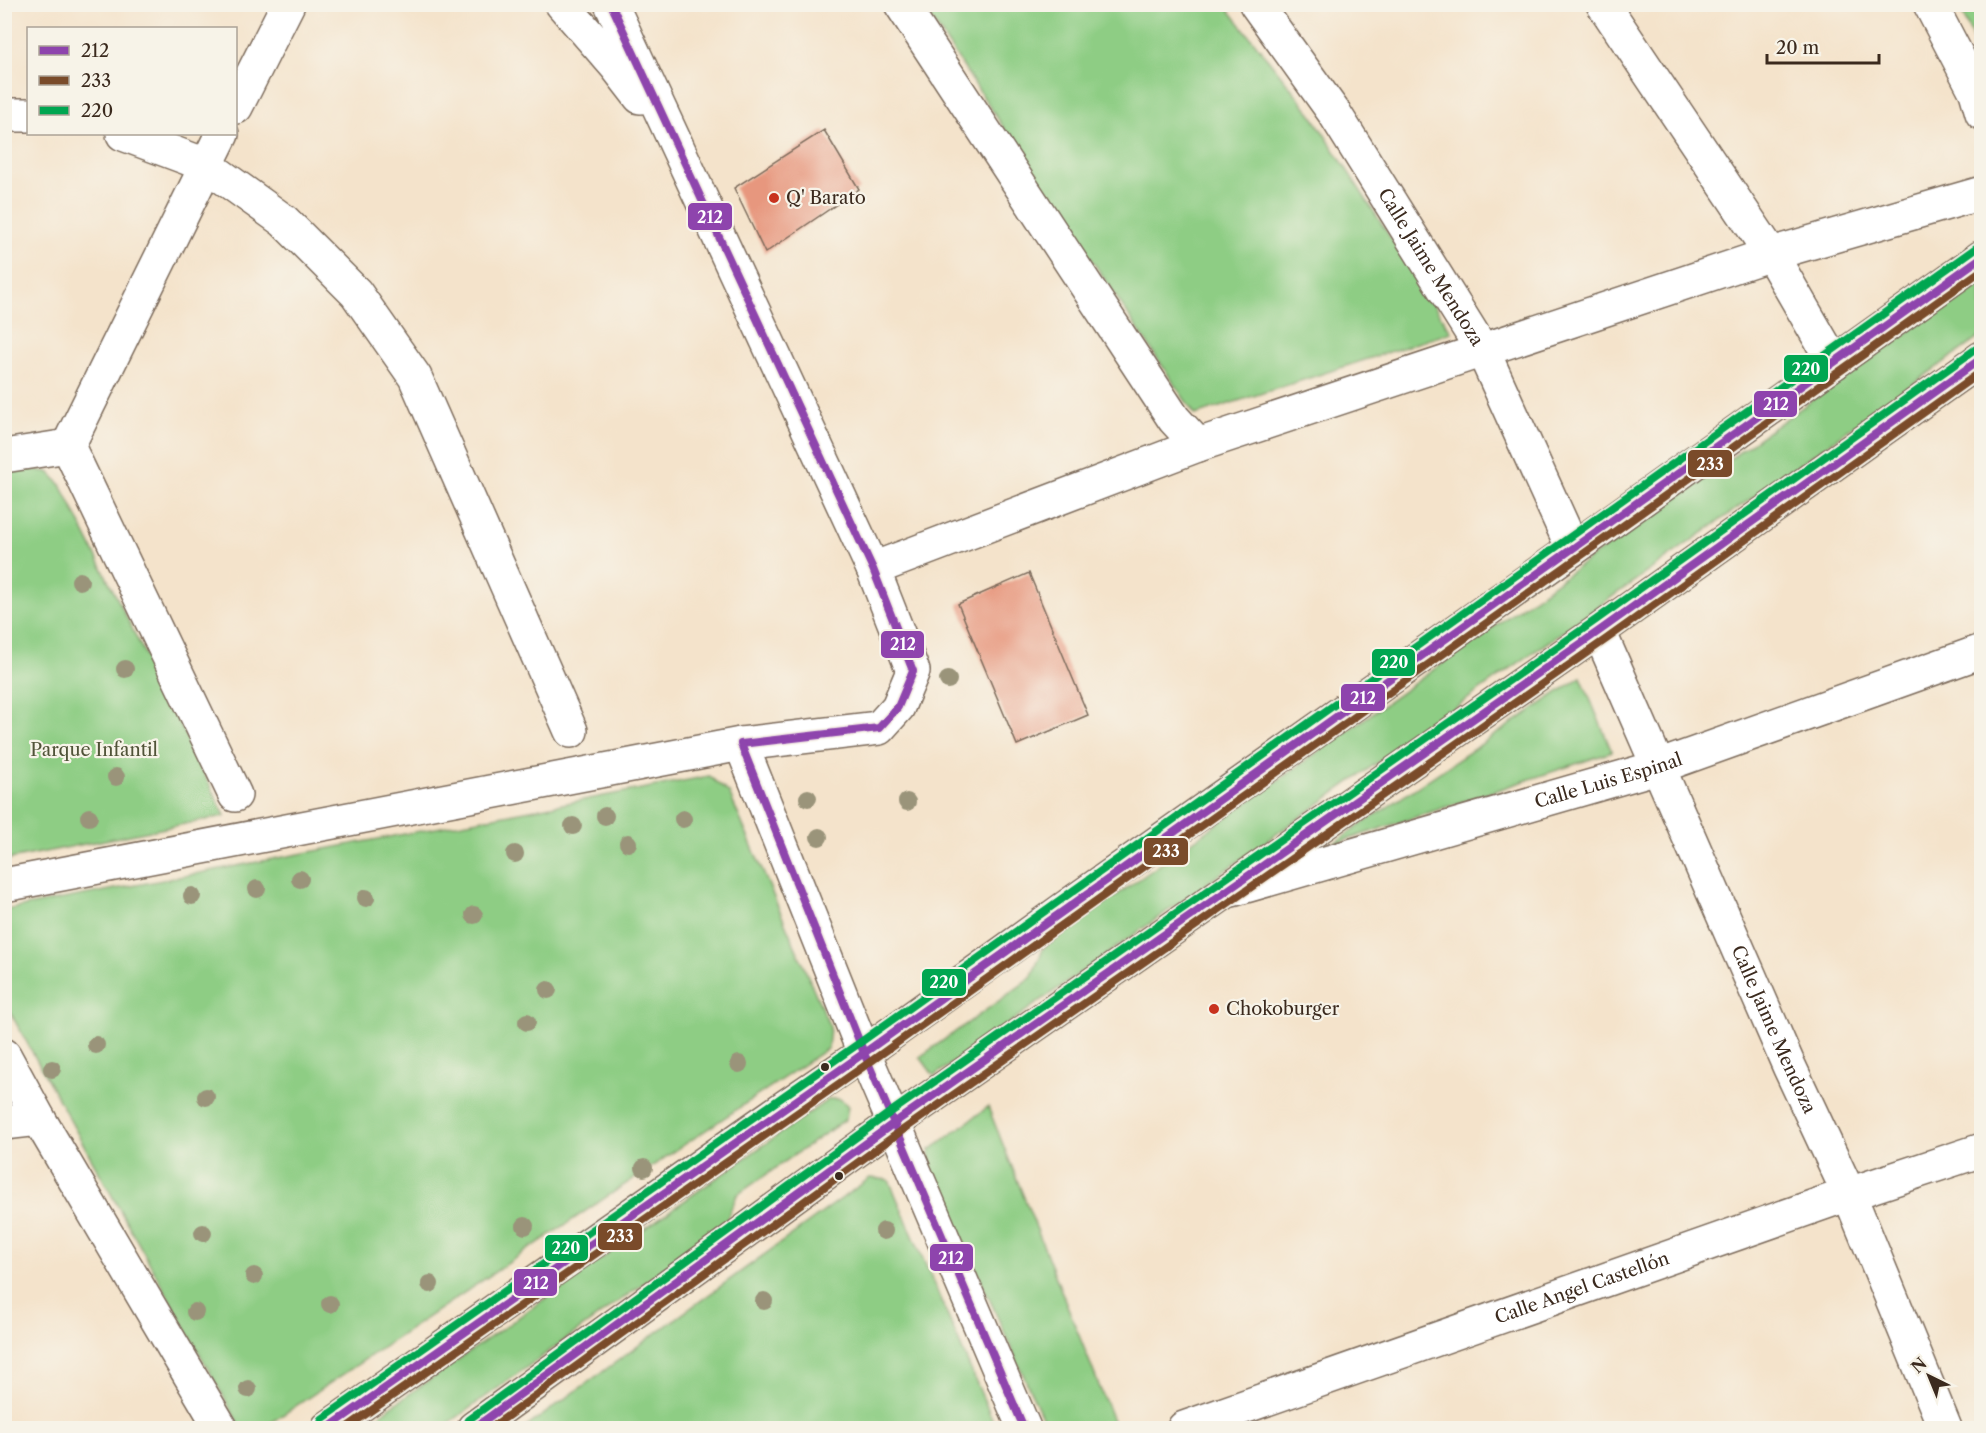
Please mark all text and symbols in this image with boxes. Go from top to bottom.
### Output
legend [27,27,237,135]
scale bar [1767,27,1880,65]
text: 20 m [1776,37,1820,59]
text: 212 [81,40,109,62]
text: 233 [81,70,111,92]
text: 220 [81,100,113,122]
street label: Calle Jaime Mendoza [1373,184,1488,350]
place label: Q' Barato [786,187,866,209]
marker: Q' Barato [767,191,781,205]
line badge: 212 [687,202,733,231]
text: 212 [697,207,723,227]
line badge: 220 [1783,354,1829,383]
text: 220 [1791,359,1821,379]
line badge: 212 [1753,390,1798,418]
text: 212 [1763,394,1789,414]
line badge: 233 [1687,449,1733,478]
text: 233 [1696,454,1724,474]
line badge: 212 [880,630,925,659]
text: 212 [890,634,916,654]
line badge: 220 [1371,648,1416,677]
text: 220 [1379,652,1409,672]
line badge: 212 [1340,683,1386,712]
text: 212 [1350,688,1376,708]
park label: Parque Infantil [30,739,158,761]
street label: Calle Luis Espinal [1532,748,1685,813]
line badge: 233 [1143,837,1189,866]
text: 233 [1152,841,1180,861]
street label: Calle Jaime Mendoza [1727,942,1821,1117]
line badge: 220 [921,968,967,997]
text: 220 [929,972,959,992]
place label: Chokoburger [1226,998,1340,1020]
marker: Chokoburger [1207,1002,1221,1016]
unlabelled marker [819,1061,831,1073]
unlabelled marker [833,1170,845,1182]
line badge: 233 [597,1222,643,1251]
text: 233 [606,1226,634,1246]
line badge: 220 [544,1234,589,1262]
text: 220 [551,1238,581,1258]
line badge: 212 [929,1243,974,1272]
street label: Calle Angel Castellón [1492,1247,1672,1329]
text: 212 [938,1248,964,1268]
line badge: 212 [513,1268,558,1297]
text: 212 [523,1273,549,1293]
north arrow [1899,1346,1959,1406]
text: N [1907,1353,1931,1377]

